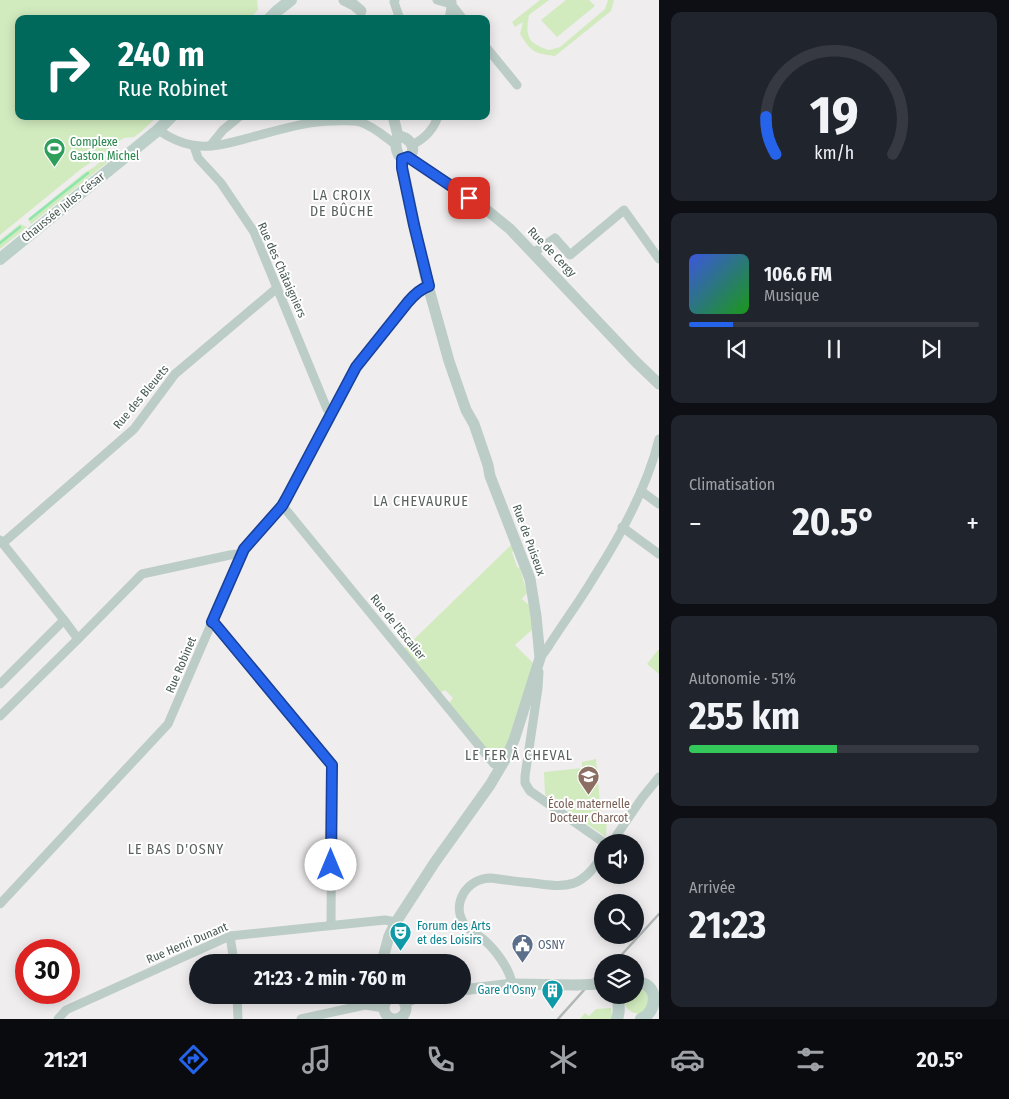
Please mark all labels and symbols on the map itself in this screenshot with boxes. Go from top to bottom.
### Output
place label: Complexe Gaston Michel [70,135,139,163]
sports icon: Complexe Gaston Michel [42,137,66,168]
street label: Chaussée Jules César [19,169,108,245]
pin [448,177,490,219]
district label: LA CROIX DE BÛCHE [310,187,374,220]
street label: Rue des Châtaigniers [255,220,309,320]
street label: Rue de Cergy [525,224,580,280]
street label: Rue des Bleuets [110,362,172,432]
district label: LA CHEVAURUE [373,493,469,510]
street label: Rue de Puiseux [510,503,549,578]
street label: Rue de l'Escalier [367,592,429,663]
street label: Rue Robinet [163,635,199,695]
district label: LE FER À CHEVAL [465,746,573,764]
school or university icon: École maternelle Docteur Charcot [577,765,601,796]
place label: École maternelle Docteur Charcot [548,796,630,825]
position arrow [304,838,356,890]
district label: LE BAS D'OSNY [128,841,224,858]
place label: Forum des Arts et des Loisirs [417,919,491,947]
street label: Rue Henri Dunant [144,920,230,966]
theatre icon: Forum des Arts et des Loisirs [389,921,413,952]
public building icon: OSNY [510,933,534,964]
place label: OSNY [538,938,565,952]
speed limit sign: 30 [15,939,80,1004]
building icon: Gare d'Osny [540,978,564,1009]
place label: Gare d'Osny [478,983,537,997]

